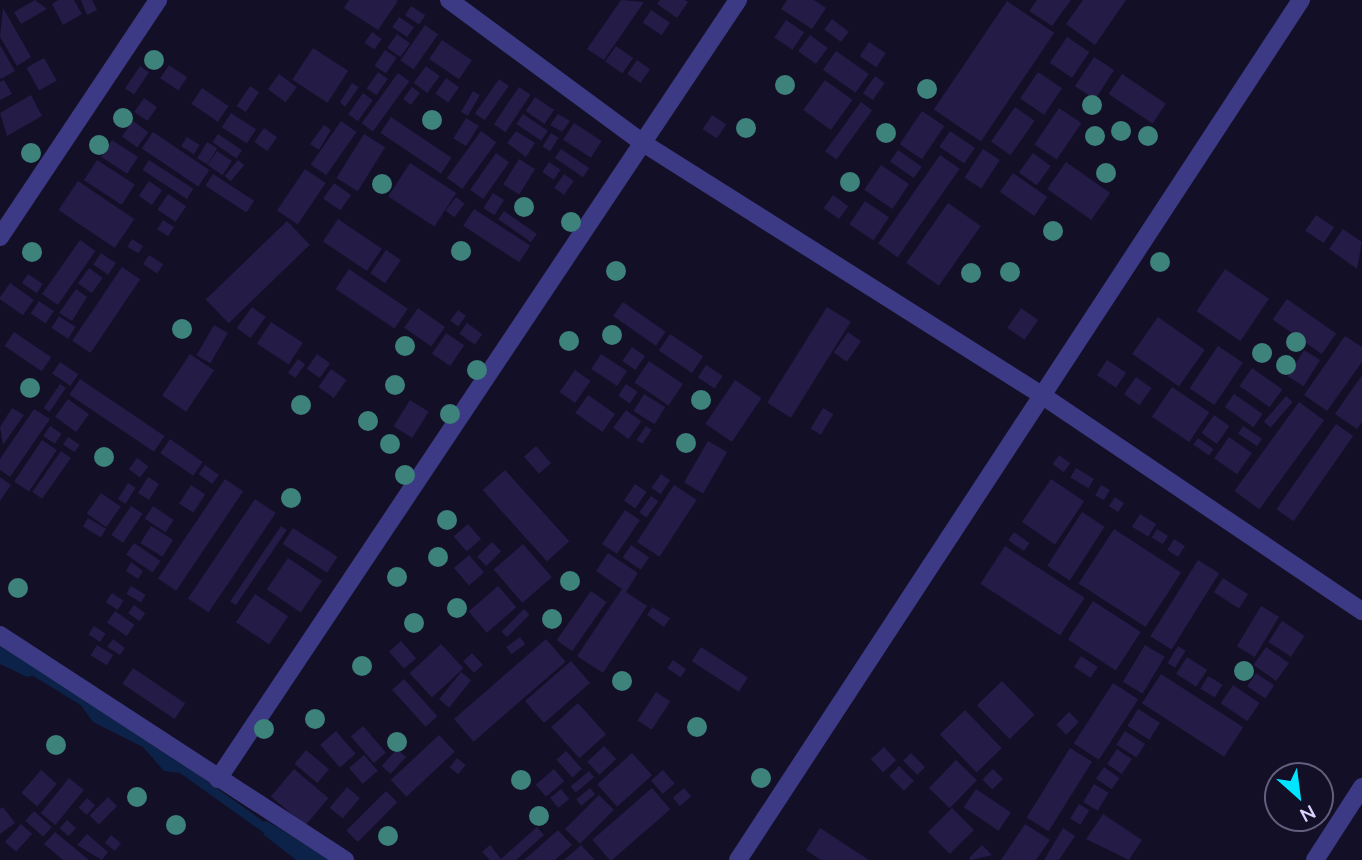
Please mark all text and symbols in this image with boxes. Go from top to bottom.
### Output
north arrow [1264,762,1334,832]
text: N [1296,800,1320,828]

